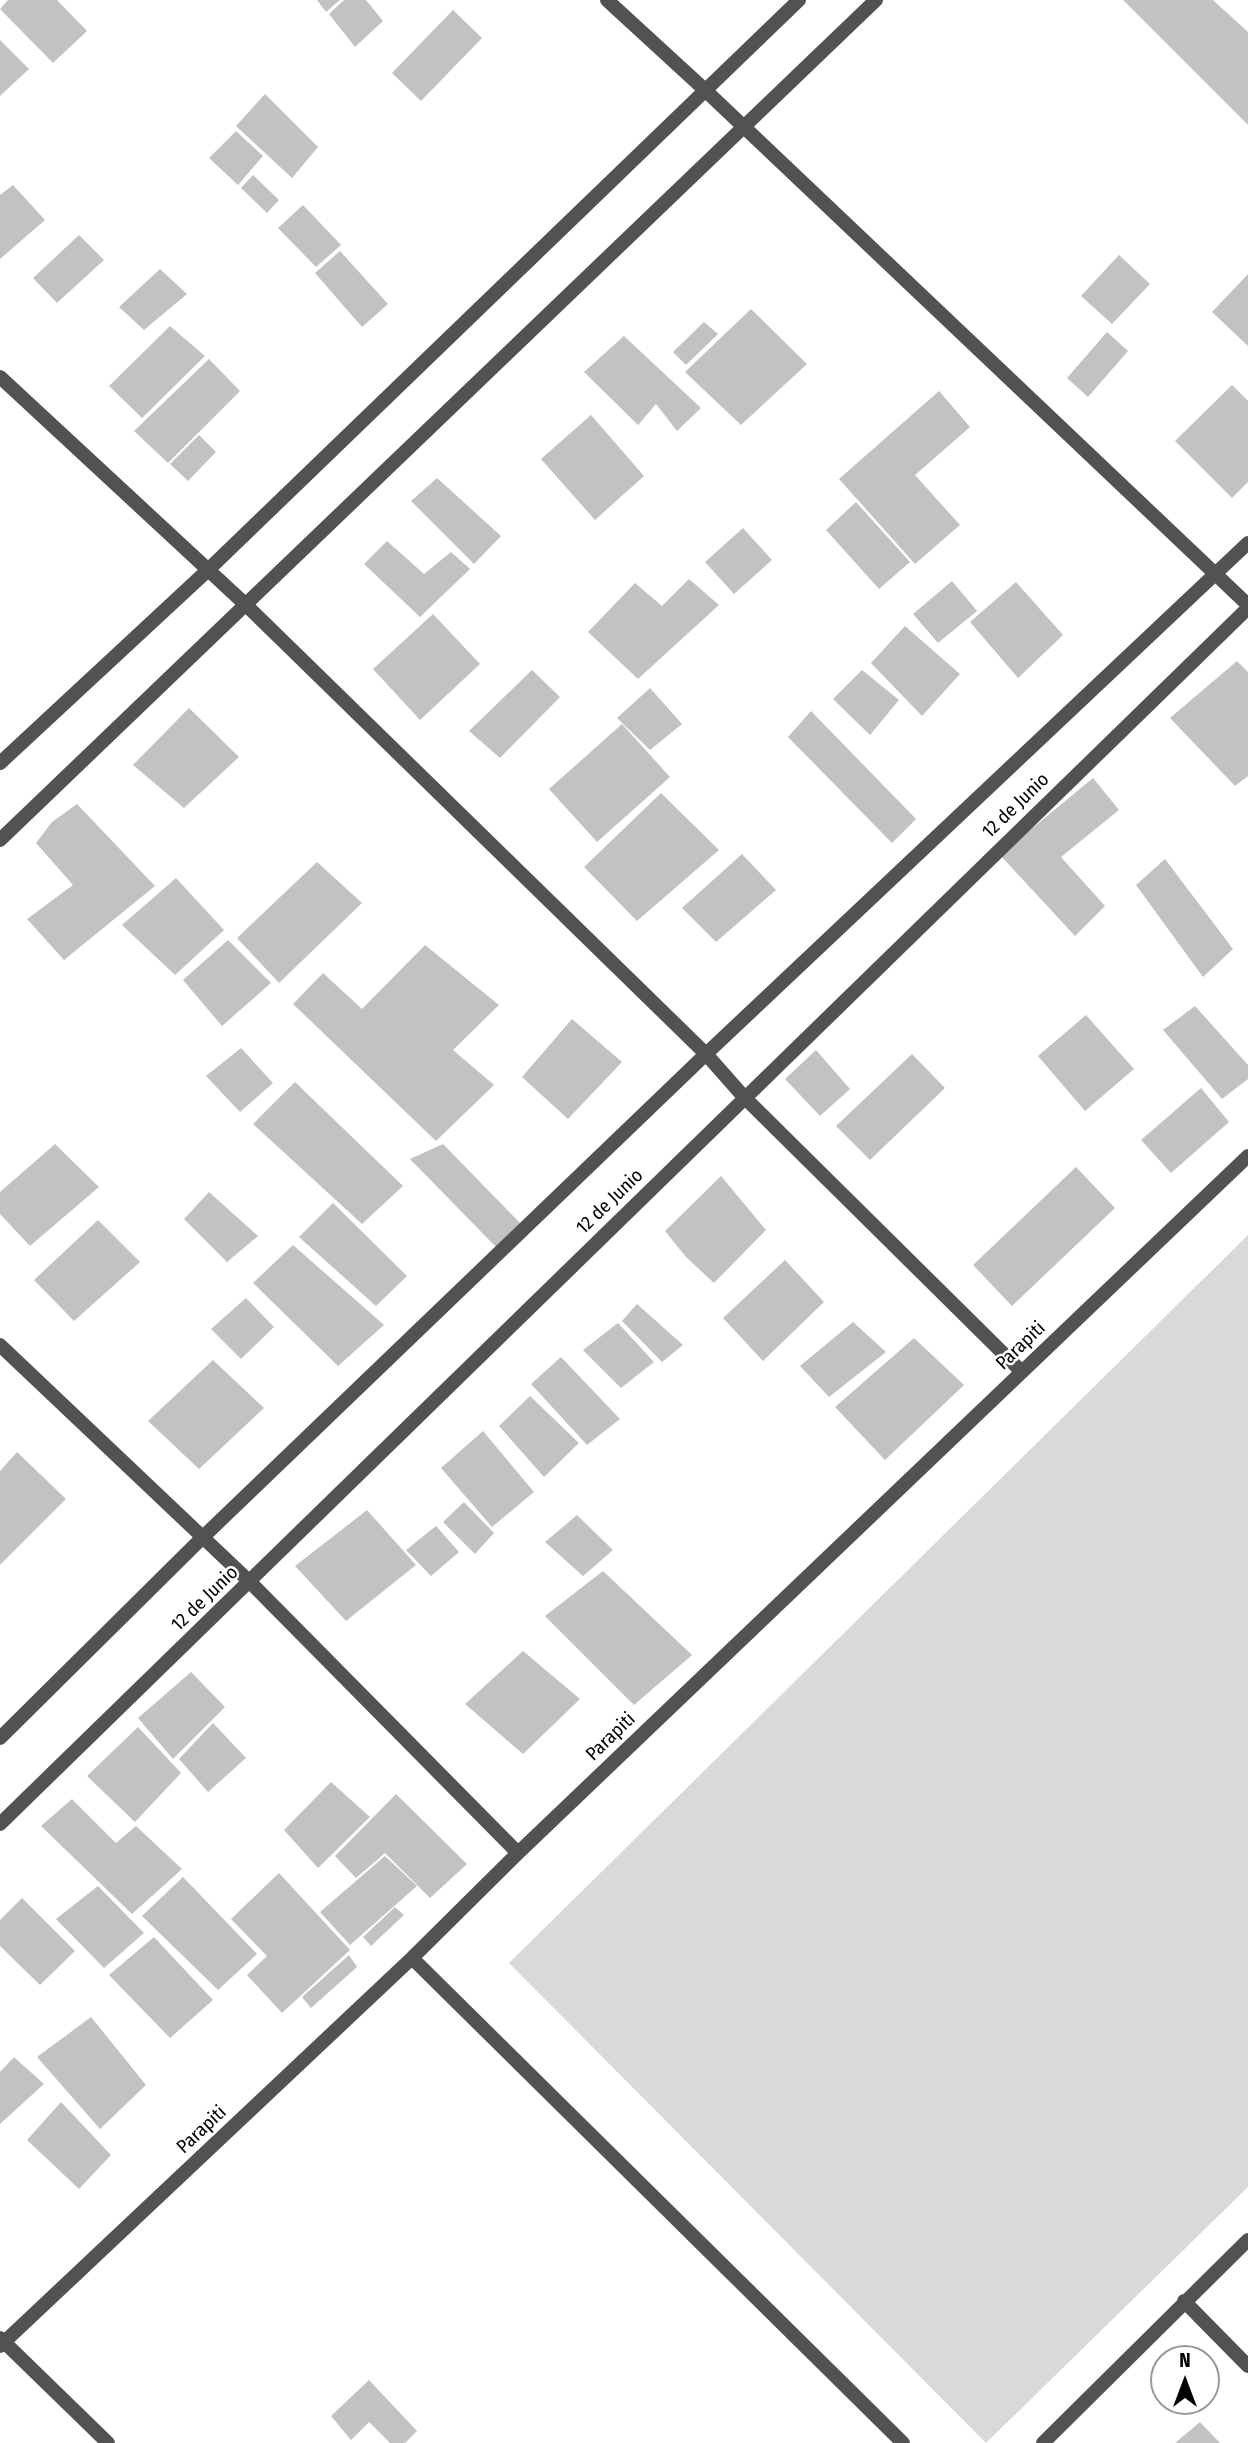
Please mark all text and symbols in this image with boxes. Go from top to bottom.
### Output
street label: 12 de Junio [978,769,1054,843]
street label: 12 de Junio [572,1165,648,1239]
street label: Parapiti [992,1317,1050,1375]
street label: 12 de Junio [167,1562,243,1636]
street label: Parapiti [582,1708,640,1766]
street label: Parapiti [172,2101,232,2159]
north arrow [1150,2345,1220,2415]
text: N [1179,2349,1191,2372]

